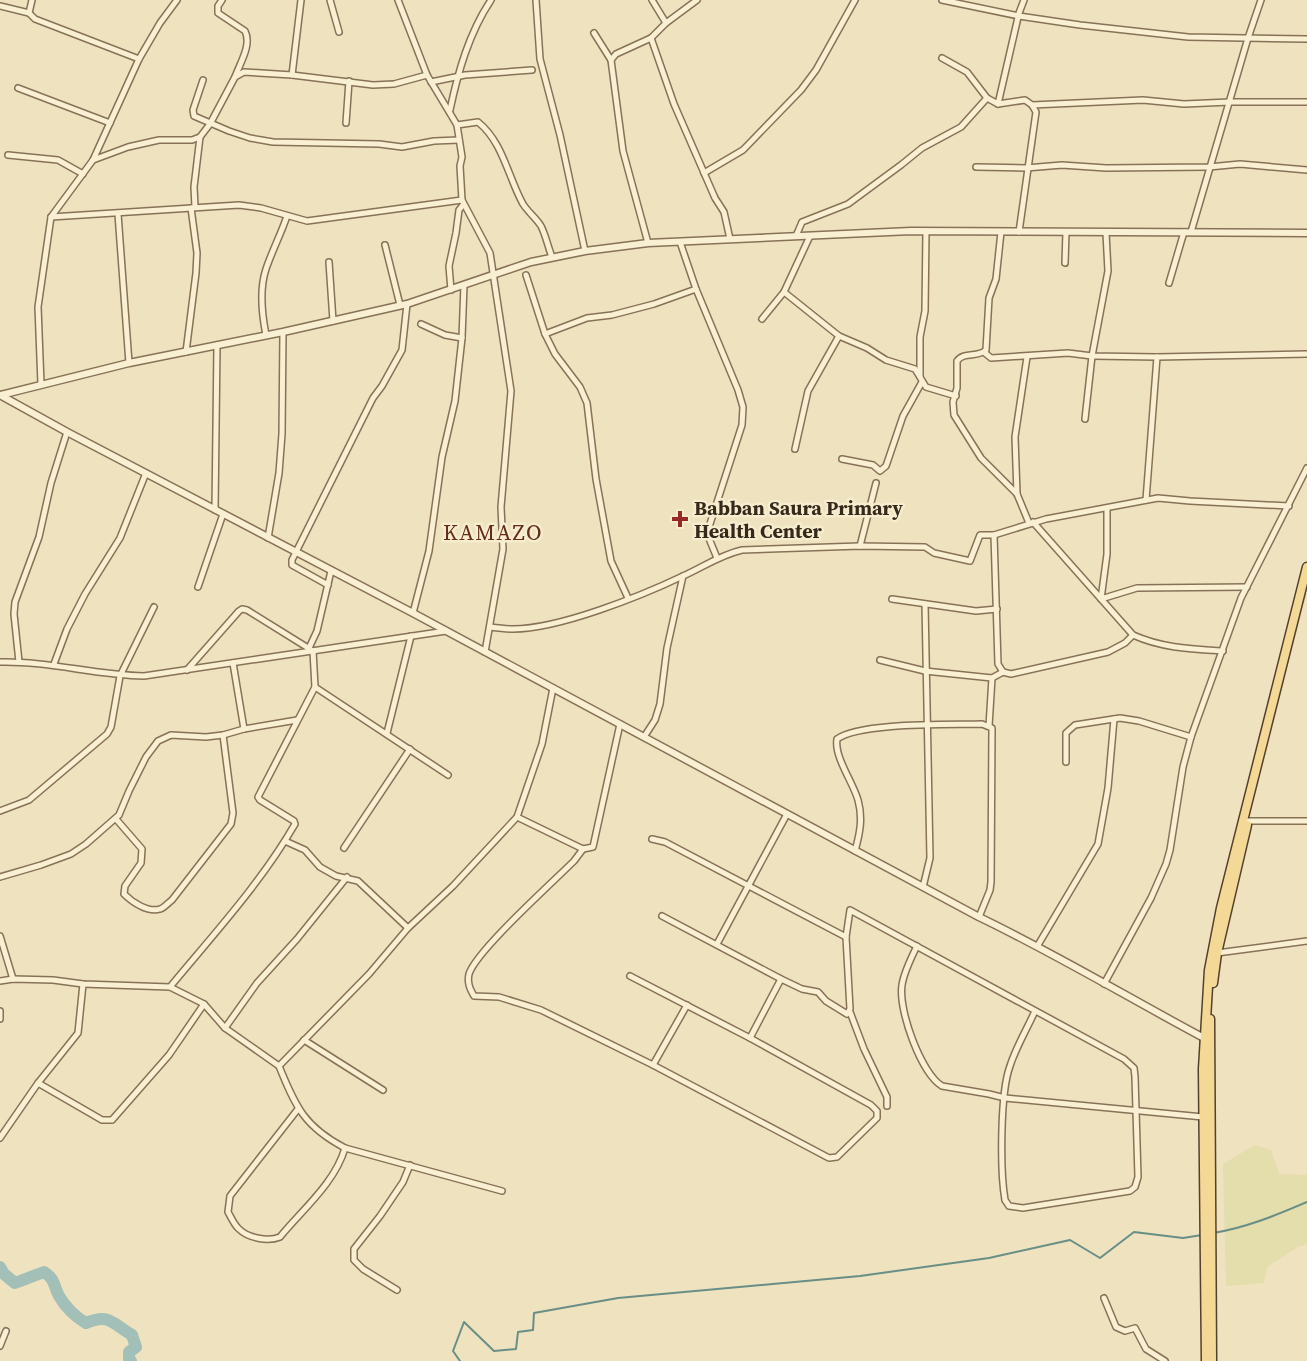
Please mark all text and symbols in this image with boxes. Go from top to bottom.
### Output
place label: Babban Saura Primary Health Center [694,494,903,545]
marker: Babban Saura Primary Health Center [671,510,689,528]
district label: KAMAZO [443,517,543,547]

